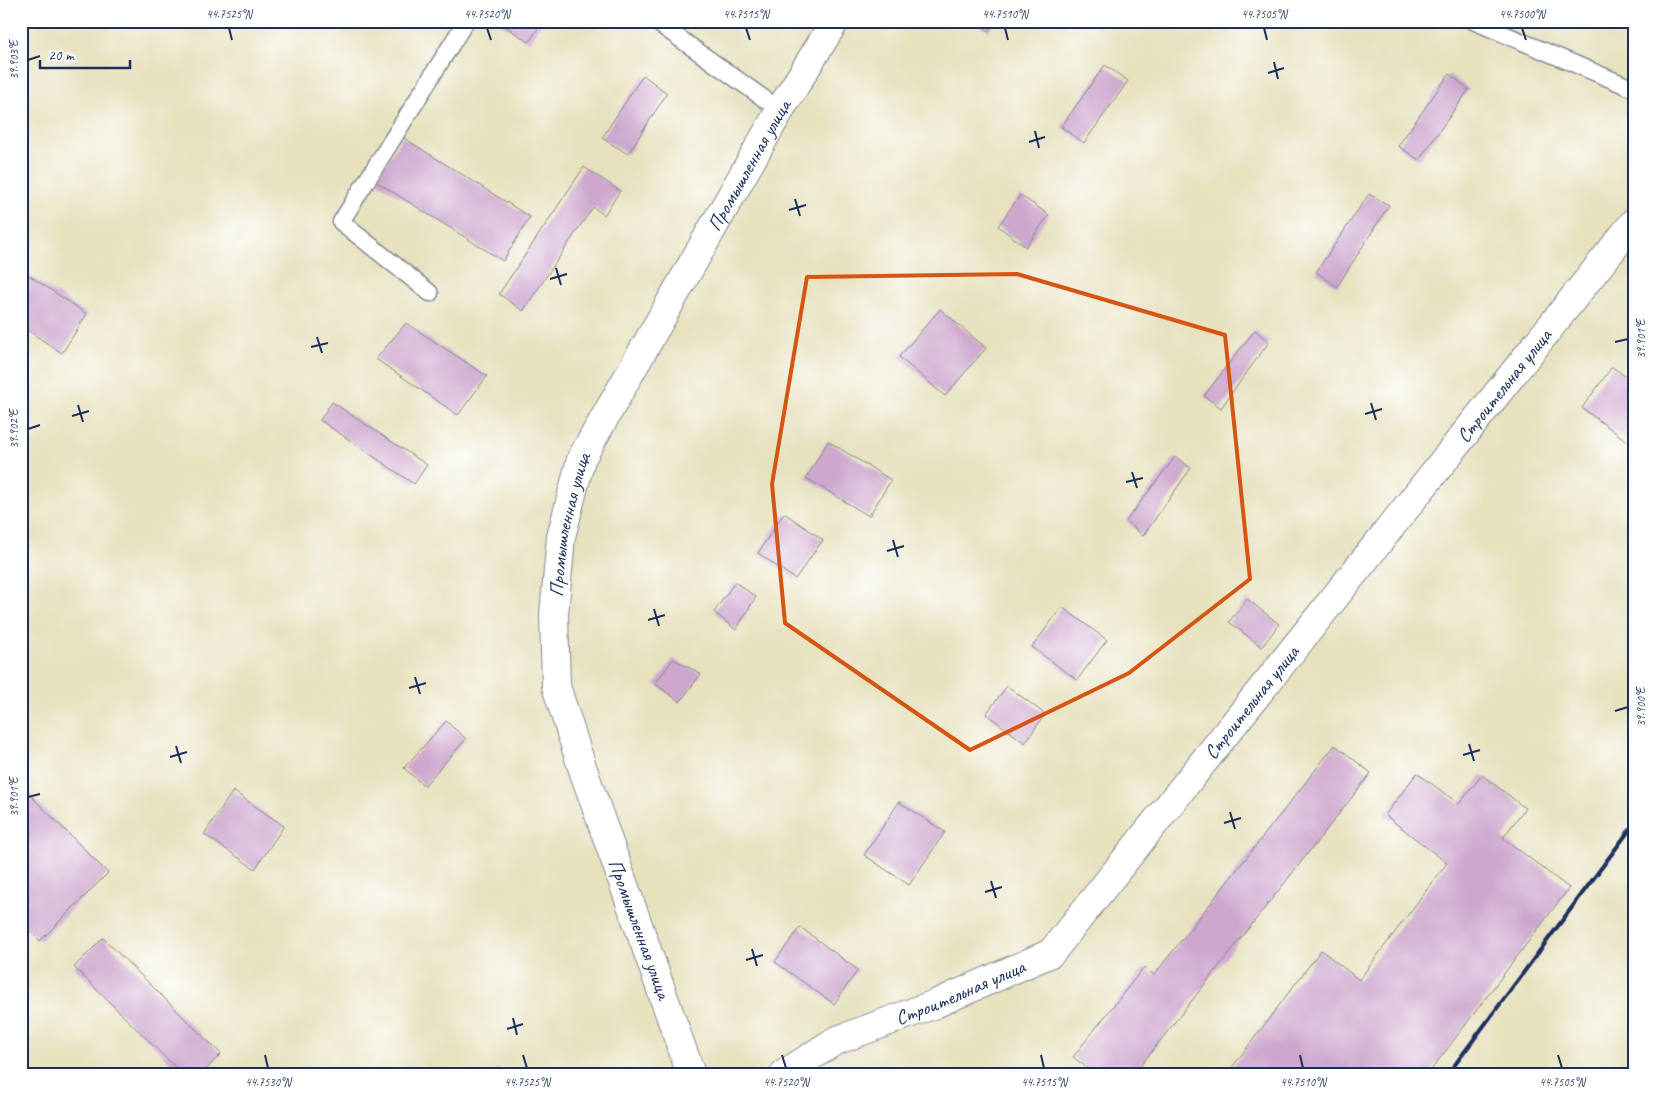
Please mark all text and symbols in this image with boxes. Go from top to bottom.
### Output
text: 44.7525°N [206,6,253,22]
text: 44.7520°N [464,6,511,22]
text: 44.7515°N [723,6,770,22]
text: 44.7510°N [982,6,1029,22]
text: 44.7505°N [1241,6,1288,22]
text: 44.7500°N [1499,6,1546,22]
scale bar [40,38,130,70]
text: 39.903°E [6,39,22,80]
text: 20 m [48,46,75,65]
street label: Промышленная улица [702,94,797,235]
text: 39.901°E [1633,318,1649,359]
street label: Строительная улица [1451,322,1558,448]
text: 39.902°E [6,408,22,449]
street label: Промышленная улица [544,446,597,598]
street label: Строительная улица [1199,639,1306,764]
text: 39.900°E [1633,686,1649,727]
text: 39.901°E [6,776,22,817]
street label: Промышленная улица [603,856,677,1004]
street label: Строительная улица [892,953,1031,1031]
text: 44.7530°N [245,1074,292,1090]
text: 44.7525°N [504,1074,551,1090]
text: 44.7520°N [763,1074,810,1090]
text: 44.7515°N [1021,1074,1068,1090]
text: 44.7510°N [1280,1074,1327,1090]
text: 44.7505°N [1539,1074,1586,1090]

